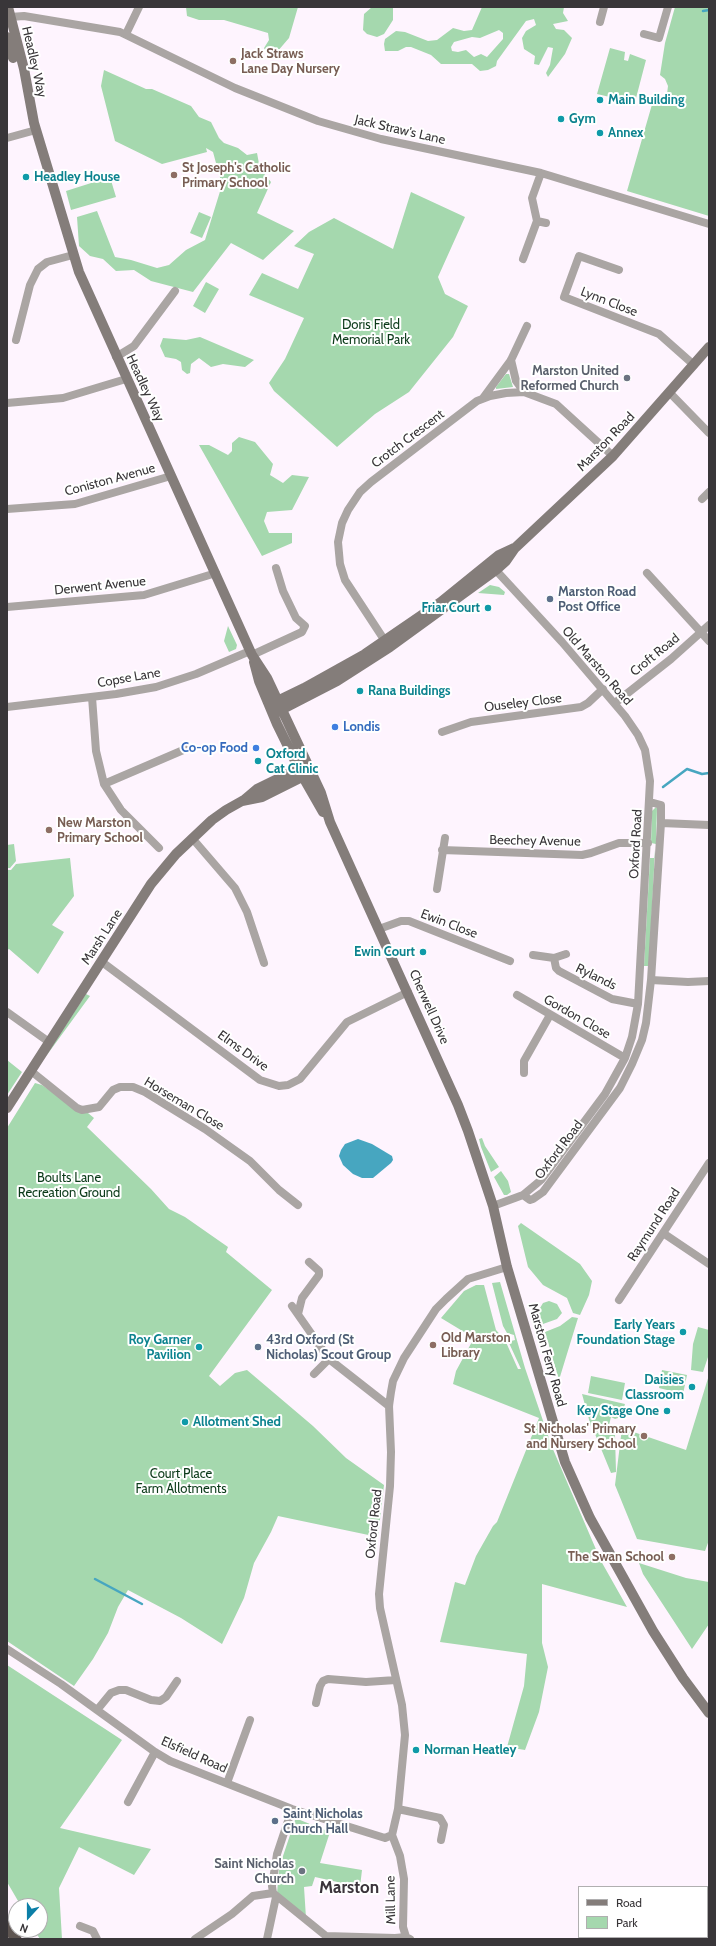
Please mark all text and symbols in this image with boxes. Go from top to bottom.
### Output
street label: Headley Way [18,25,50,99]
place label: Jack Straws Lane Day Nursery [241,46,340,77]
marker: Jack Straws Lane Day Nursery [228,56,238,66]
place label: Main Building [608,92,684,108]
marker: Main Building [595,95,605,105]
place label: Gym [569,111,596,127]
street label: Jack Straw's Lane [353,112,447,148]
marker: Gym [556,114,566,124]
place label: Annex [608,125,644,141]
marker: Annex [595,128,605,138]
place label: St Joseph's Catholic Primary School [182,160,291,191]
place label: Headley House [34,169,120,185]
marker: St Joseph's Catholic Primary School [169,170,179,180]
marker: Headley House [21,172,31,182]
street label: Lynn Close [578,284,640,320]
park label: Doris Field Memorial Park [332,317,410,348]
street label: Headley Way [123,352,167,424]
place label: Marston United Reformed Church [521,363,619,394]
marker: Marston United Reformed Church [622,373,632,383]
street label: Crotch Crescent [369,407,447,471]
street label: Marston Road [574,409,638,475]
street label: Coniston Avenue [63,460,157,500]
street label: Derwent Avenue [54,573,146,599]
place label: Marston Road Post Office [558,584,636,615]
marker: Marston Road Post Office [545,594,555,604]
place label: Friar Court [421,600,480,616]
marker: Friar Court [483,603,493,613]
street label: Old Marston Road [559,623,635,709]
street label: Croft Road [627,630,683,680]
street label: Copse Lane [96,665,162,691]
place label: Rana Buildings [368,683,451,699]
marker: Rana Buildings [355,686,365,696]
street label: Ouseley Close [483,691,563,715]
place label: Londis [343,719,380,735]
marker: Londis [330,722,340,732]
place label: Co-op Food [181,740,248,756]
marker: Co-op Food [251,743,261,753]
place label: Oxford Cat Clinic [266,746,318,777]
marker: Oxford Cat Clinic [253,756,263,766]
street label: Oxford Road [626,809,646,879]
place label: New Marston Primary School [57,815,143,846]
marker: New Marston Primary School [44,825,54,835]
street label: Beechey Avenue [489,832,581,850]
street label: Marsh Lane [78,906,126,968]
street label: Ewin Close [418,906,480,942]
place label: Ewin Court [354,944,415,960]
marker: Ewin Court [418,947,428,957]
street label: Rylands [573,960,619,994]
street label: Cherwell Drive [406,967,452,1047]
street label: Gordon Close [541,992,613,1042]
street label: Elms Drive [214,1027,272,1075]
street label: Horseman Close [141,1074,227,1134]
street label: Oxford Road [532,1118,586,1182]
park label: Boults Lane Recreation Ground [18,1170,120,1201]
street label: Raymund Road [625,1185,683,1265]
street label: Marston Ferry Road [525,1302,569,1408]
place label: Early Years Foundation Stage [576,1317,675,1348]
marker: Early Years Foundation Stage [678,1327,688,1337]
place label: Old Marston Library [441,1330,511,1361]
place label: Roy Garner Pavilion [128,1332,191,1363]
place label: 43rd Oxford (St Nicholas) Scout Group [266,1332,391,1363]
marker: Old Marston Library [428,1340,438,1350]
marker: Roy Garner Pavilion [194,1342,204,1352]
marker: 43rd Oxford (St Nicholas) Scout Group [253,1342,263,1352]
place label: Daisies Classroom [625,1372,684,1403]
marker: Daisies Classroom [687,1382,697,1392]
place label: Key Stage One [577,1403,659,1419]
marker: Key Stage One [662,1406,672,1416]
place label: Allotment Shed [193,1414,281,1430]
marker: Allotment Shed [180,1417,190,1427]
place label: St Nicholas' Primary and Nursery School [524,1421,636,1452]
marker: St Nicholas' Primary and Nursery School [639,1431,649,1441]
park label: Court Place Farm Allotments [135,1466,227,1497]
street label: Oxford Road [363,1489,385,1559]
place label: The Swan School [568,1549,664,1565]
marker: The Swan School [667,1552,677,1562]
street label: Elsfield Road [159,1733,229,1777]
place label: Norman Heatley [424,1742,516,1758]
marker: Norman Heatley [411,1745,421,1755]
place label: Saint Nicholas Church Hall [283,1806,363,1837]
marker: Saint Nicholas Church Hall [270,1816,280,1826]
place label: Saint Nicholas Church [214,1856,294,1887]
marker: Saint Nicholas Church [297,1866,307,1876]
street label: Mill Lane [383,1875,399,1925]
district label: Marston [319,1878,379,1898]
legend [578,1886,708,1938]
text: Road [616,1895,642,1910]
north arrow [8,1898,48,1938]
text: Park [616,1915,638,1930]
text: N [18,1920,30,1936]

